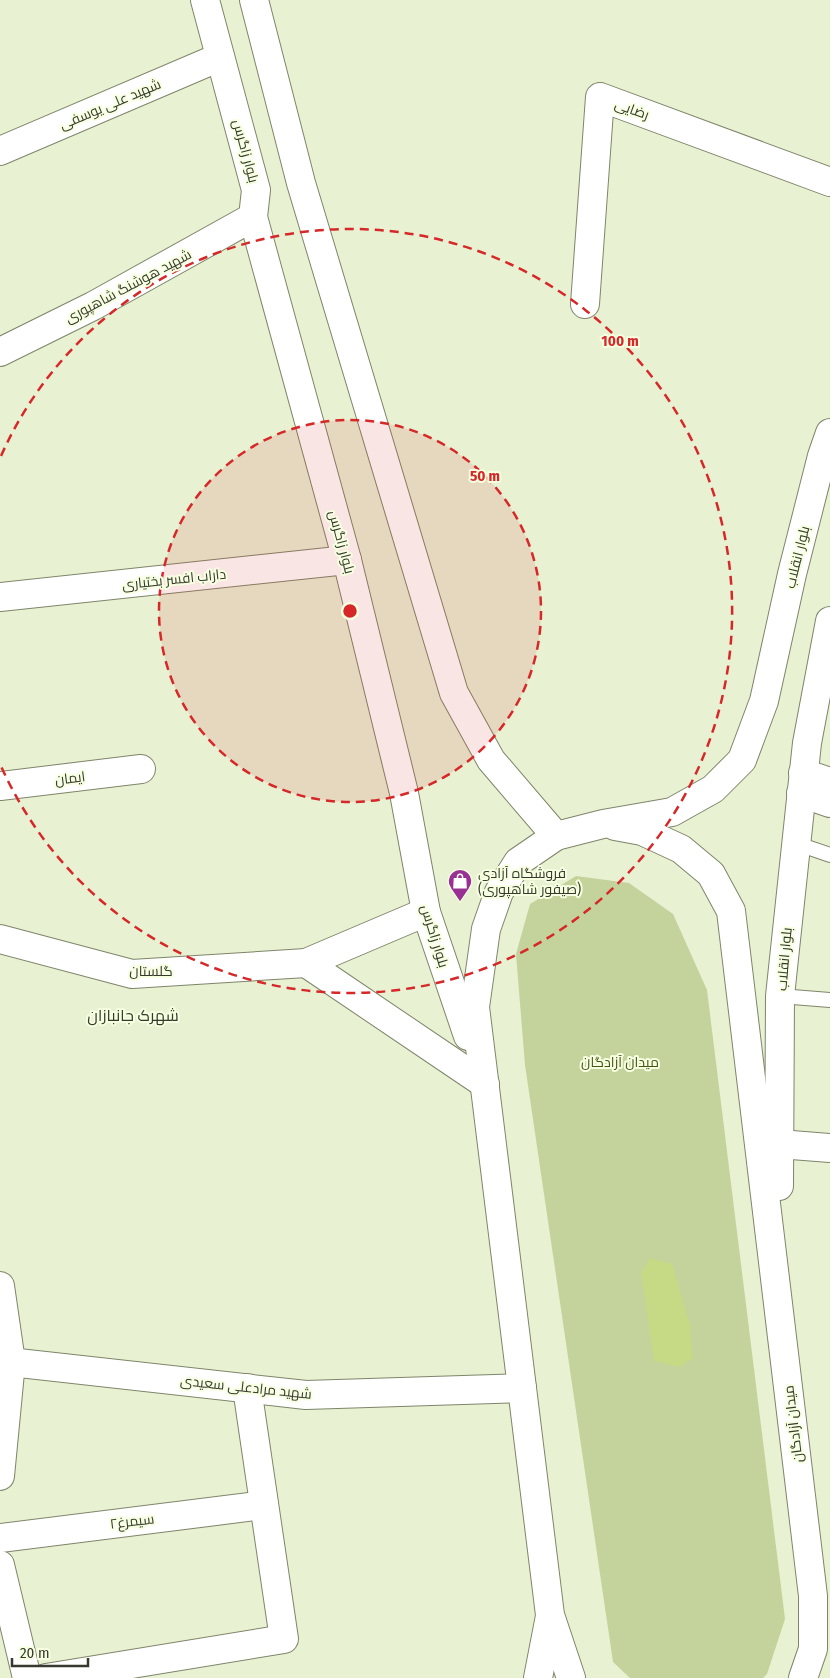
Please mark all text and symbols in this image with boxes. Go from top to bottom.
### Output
street label: شهید علی یوسفی [57,75,164,134]
street label: رضایی [612,95,651,124]
street label: بلوار زاگرس [229,118,262,185]
street label: شهید هوشنگ شاهپوری [62,246,195,328]
text: 100 m [601,332,639,350]
text: 50 m [470,467,500,485]
street label: بلوار زاگرس [325,509,358,576]
street label: بلوار انقلاب [782,524,813,590]
street label: داراب افسر بختیاری [121,566,227,593]
centre of rings [341,602,359,620]
street label: ایمان [54,768,86,789]
place label: فروشگاه آزادی (صیفور شاهپوری) [478,865,581,899]
shop icon: فروشگاه آزادی (صیفور شاهپوری) [447,868,473,902]
street label: بلوار زاگرس [417,903,452,970]
street label: بلوار انقلاب [773,927,796,992]
street label: گلستان [129,963,173,980]
district label: شهرک جانبازان [87,1006,179,1026]
park label: میدان آزادگان [581,1054,659,1071]
street label: شهید مرادعلی سعیدی [179,1372,313,1403]
street label: میدان آزادگان [780,1384,807,1464]
street label: سیمرغ۲ [109,1510,155,1533]
scale bar [12,1636,89,1668]
text: 20 m [20,1644,50,1662]

